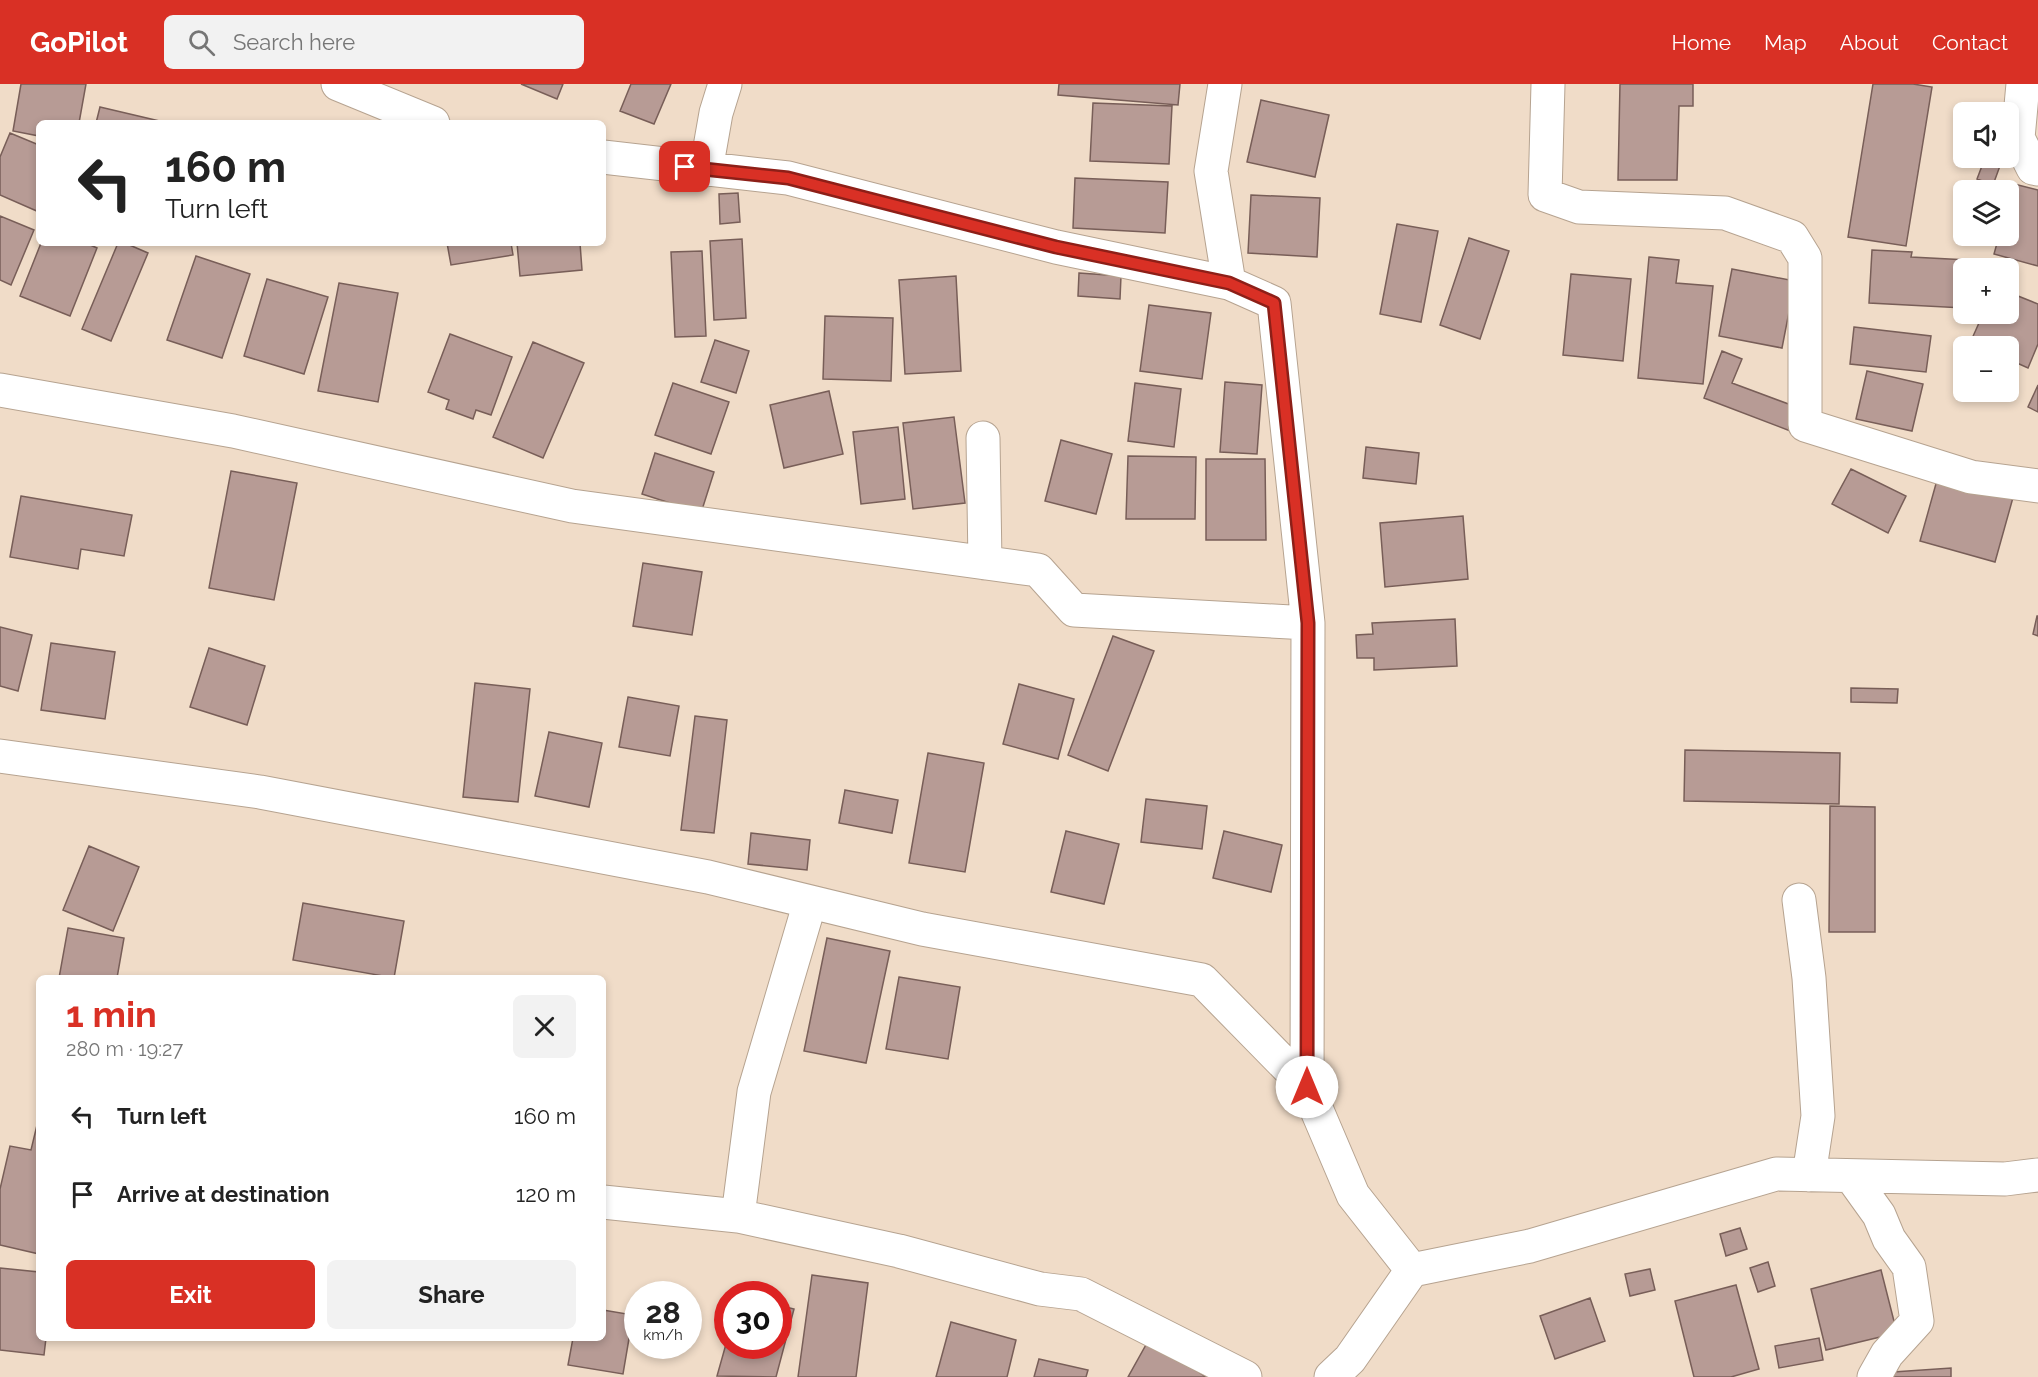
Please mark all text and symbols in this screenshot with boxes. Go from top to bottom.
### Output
search box [164,15,584,69]
text: GoPilot [30,26,128,59]
icon: search [185,26,218,59]
text: Search here [233,29,355,55]
text: Home [1672,30,1731,55]
text: Map [1764,30,1807,55]
text: About [1840,30,1899,55]
text: Contact [1932,30,2008,55]
map controls [1953,102,2019,402]
button: sound [1953,102,2019,168]
pin [659,141,710,192]
text: 160 m [165,143,286,192]
icon: left [66,144,144,222]
icon: arrive [668,150,701,183]
button: layers [1953,180,2019,246]
text: Turn left [165,193,268,224]
button: + [1953,258,2019,324]
button: − [1953,336,2019,402]
text: 1 min [66,993,157,1035]
button: close [513,995,576,1058]
text: 280 m · 19:27 [66,1037,183,1061]
position arrow [1275,1055,1339,1119]
icon: left [66,1100,99,1133]
text: Turn left [117,1103,207,1129]
text: 160 m [514,1103,576,1129]
icon: arrive [66,1178,99,1211]
text: Arrive at destination [117,1181,330,1207]
text: 120 m [516,1181,576,1207]
button: Exit [66,1260,315,1329]
button: Share [327,1260,576,1329]
speed limit sign: 30 [714,1281,792,1359]
text: 28 [645,1295,681,1330]
text: km/h [643,1326,683,1344]

